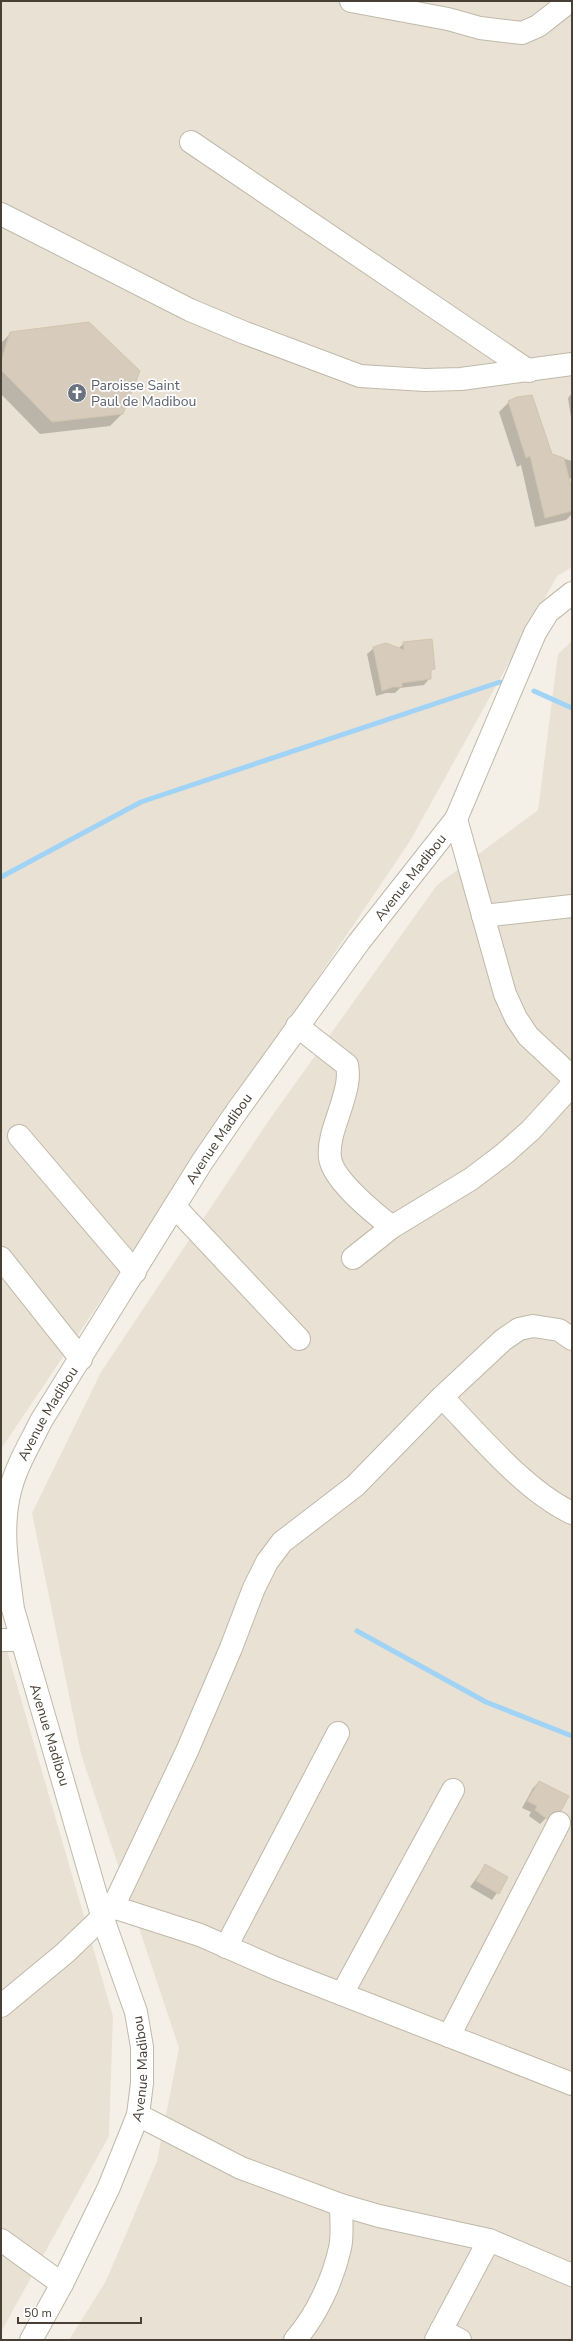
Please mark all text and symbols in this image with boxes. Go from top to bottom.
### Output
place label: Paroisse Saint Paul de Madibou [91,376,196,411]
church icon: Paroisse Saint Paul de Madibou [66,382,88,404]
street label: Avenue Madibou [370,830,451,925]
street label: Avenue Madibou [182,1090,257,1188]
street label: Avenue Madibou [13,1363,83,1464]
street label: Avenue Madibou [25,1682,74,1789]
street label: Avenue Madibou [127,2014,153,2125]
scale bar [18,2299,141,2325]
text: 50 m [24,2305,52,2321]

